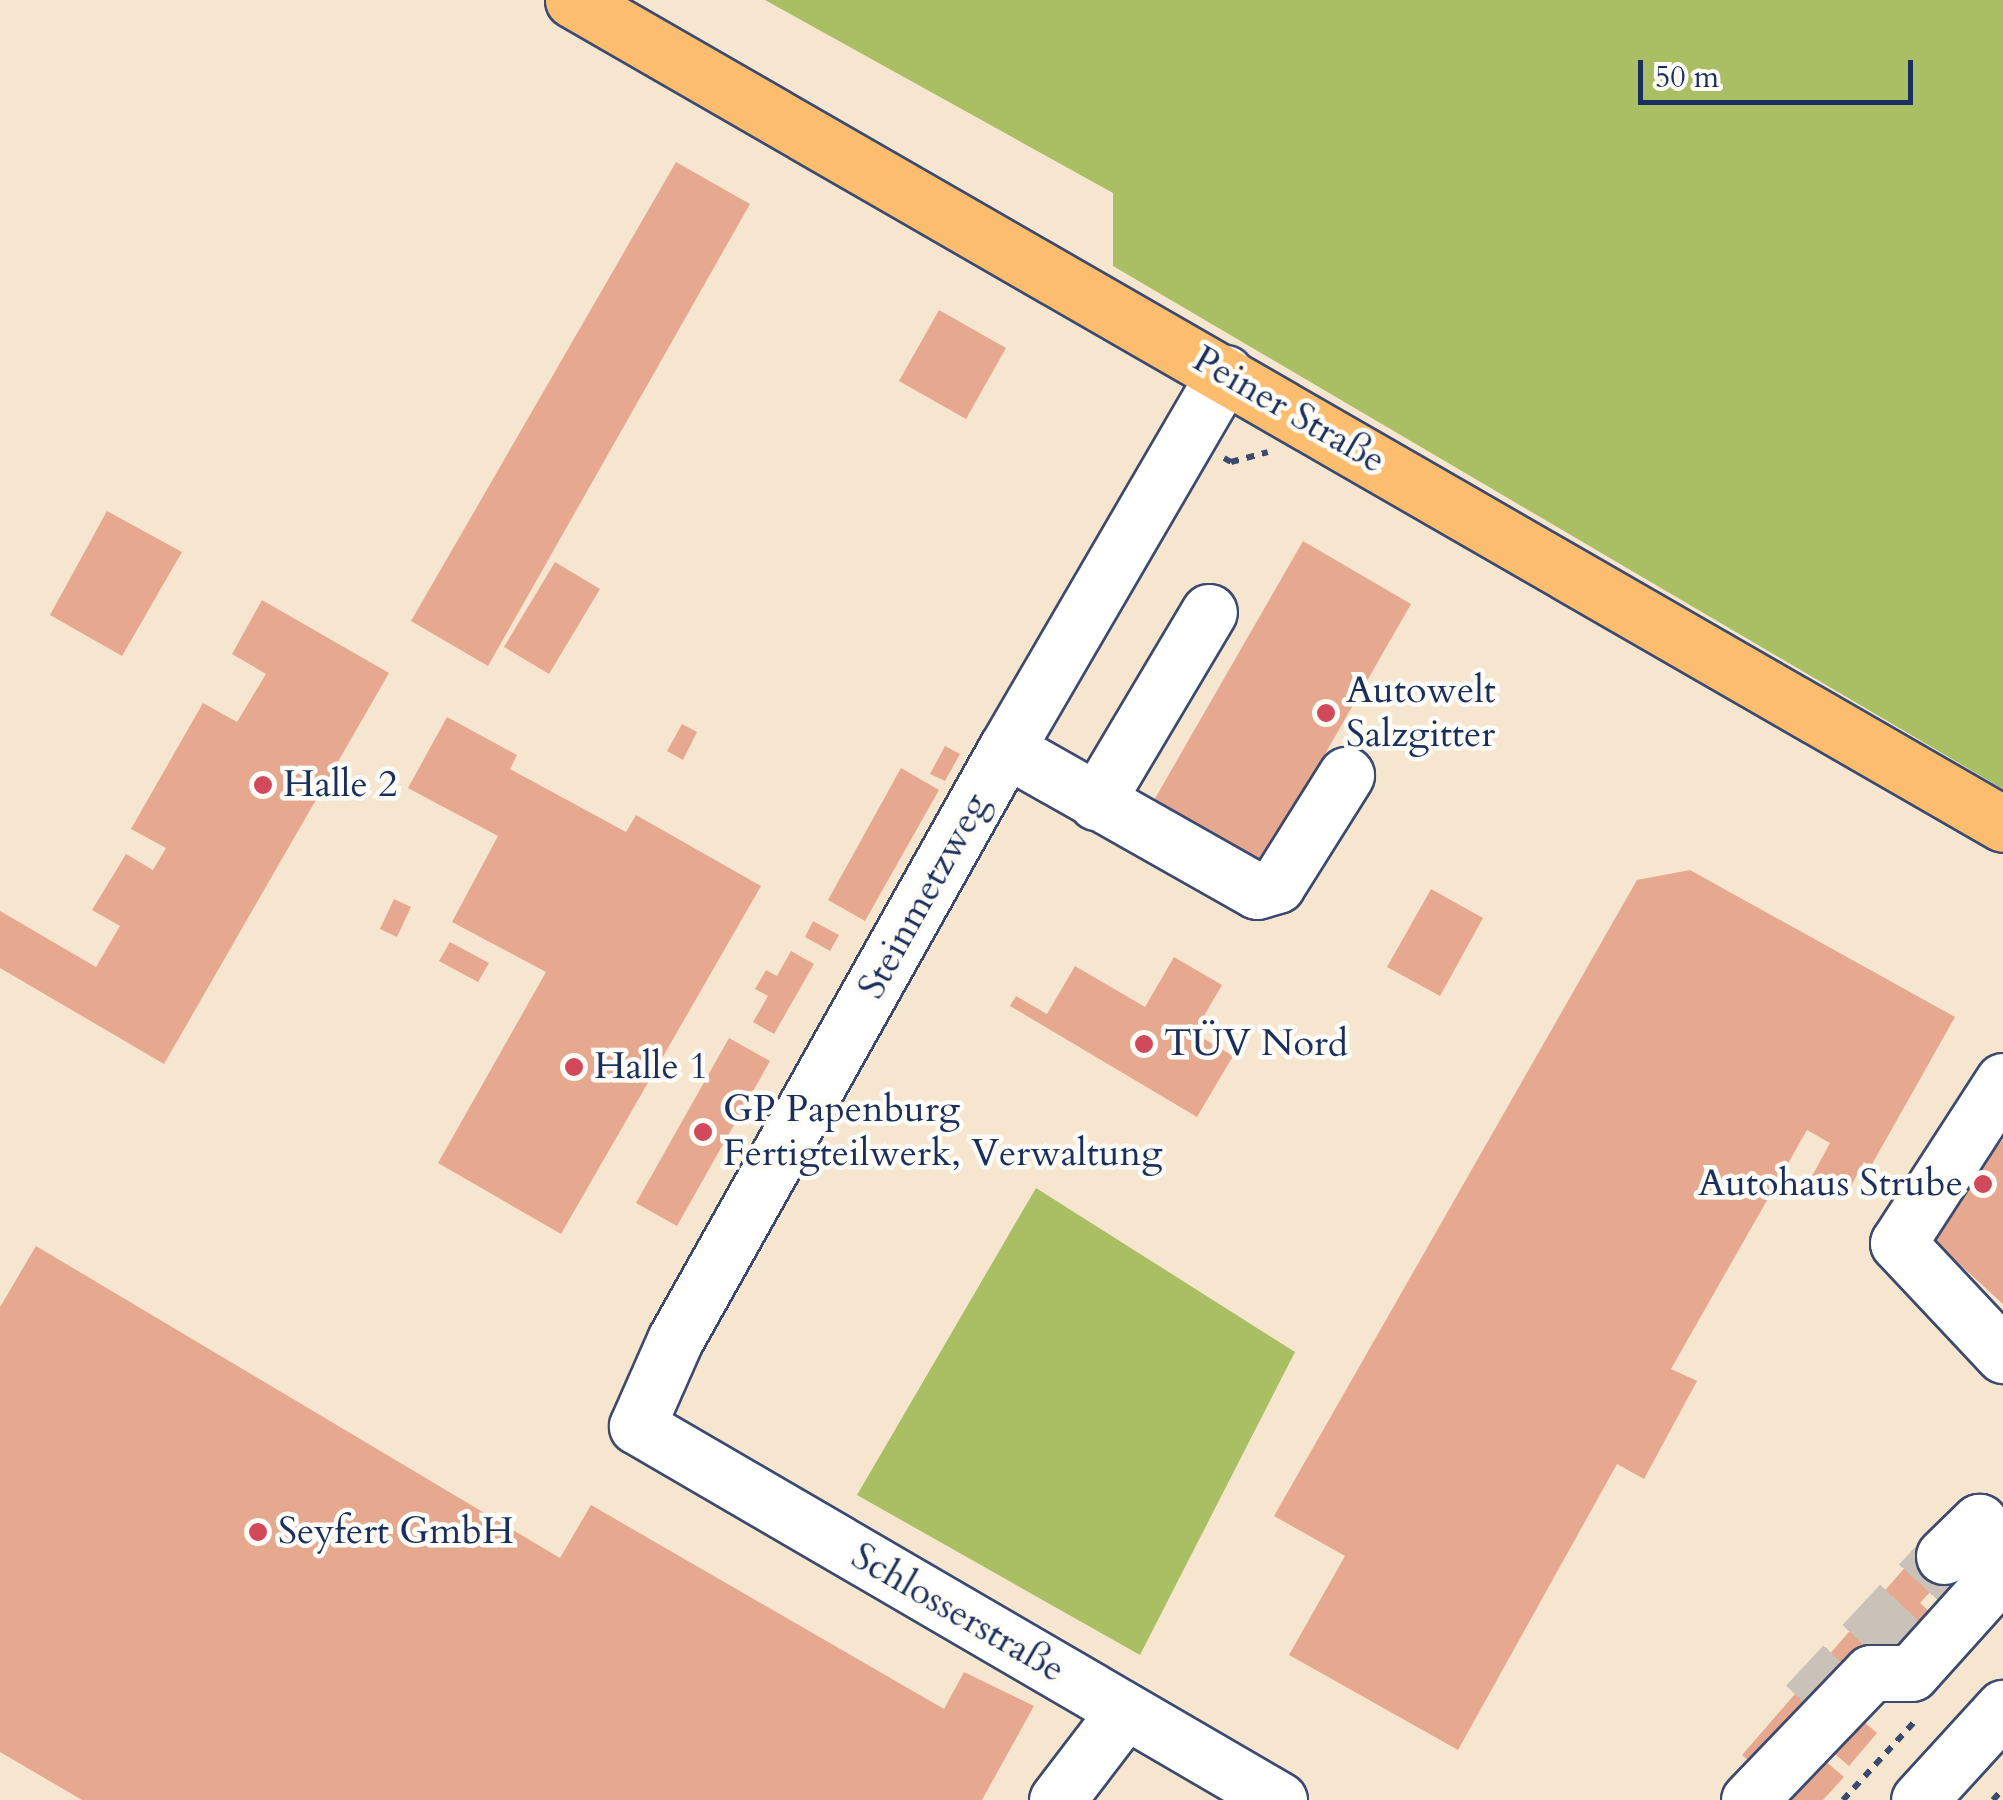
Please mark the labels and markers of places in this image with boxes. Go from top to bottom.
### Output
place label: Autowelt Salzgitter [1346,668,1496,758]
marker: Autowelt Salzgitter [1315,702,1337,724]
place label: Halle 2 [283,762,397,808]
marker: Halle 2 [252,774,274,796]
place label: TÜV Nord [1164,1021,1348,1067]
marker: TÜV Nord [1133,1033,1155,1055]
place label: Halle 1 [594,1044,708,1090]
marker: Halle 1 [563,1056,585,1078]
place label: GP Papenburg Fertigteilwerk, Verwaltung [723,1087,1163,1176]
marker: GP Papenburg Fertigteilwerk, Verwaltung [692,1121,714,1143]
place label: Autohaus Strube [1698,1161,1963,1207]
marker: Autohaus Strube [1972,1173,1994,1195]
place label: Seyfert GmbH [278,1509,514,1555]
marker: Seyfert GmbH [247,1521,269,1543]

